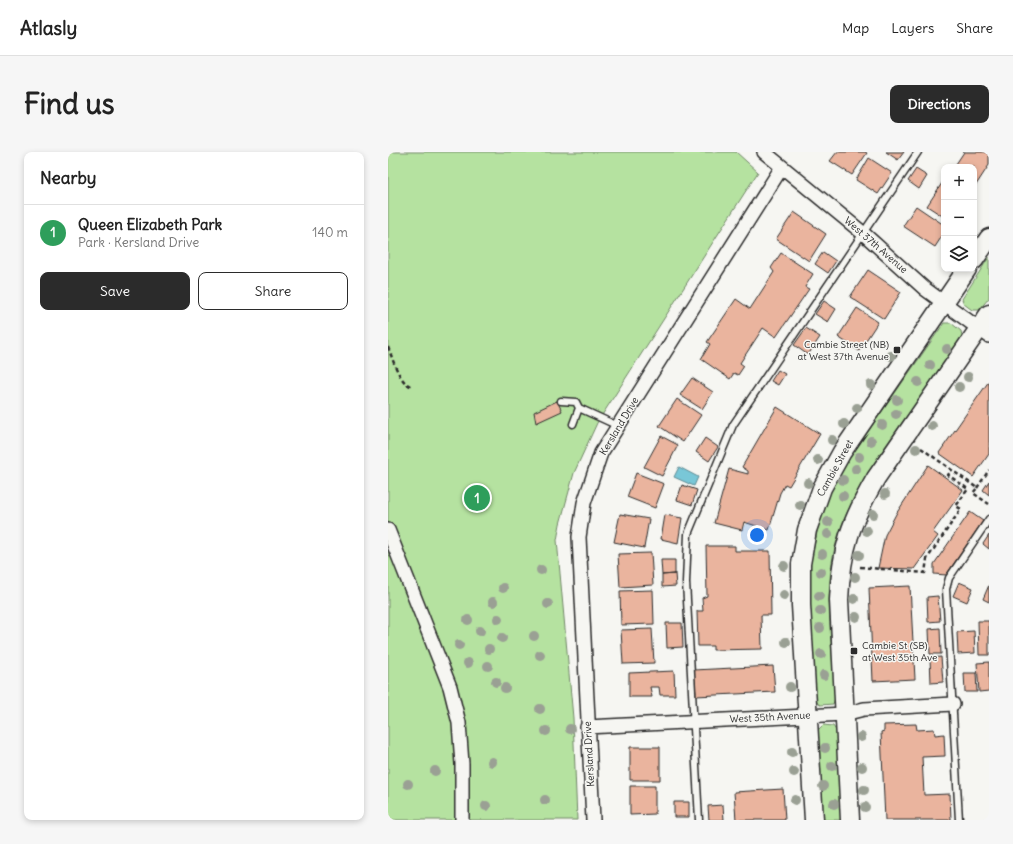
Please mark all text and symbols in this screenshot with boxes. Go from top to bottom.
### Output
text: Atlasly [20,16,77,40]
text: Map [842,19,869,37]
text: Layers [891,19,934,37]
text: Share [956,19,993,37]
button: Directions [890,85,989,123]
text: Find us [24,86,115,122]
map controls [941,164,977,272]
button: + [941,164,977,200]
text: Nearby [40,167,96,189]
button: − [941,200,977,236]
street label: West 37th Avenue [842,214,910,276]
text: Queen Elizabeth Park [78,215,222,234]
text: 1 [50,224,56,241]
text: 140 m [312,224,348,241]
text: Park · Kersland Drive [78,234,199,251]
button: layers [941,236,977,272]
button: Save [40,272,190,310]
button: Share [198,272,348,310]
place label: Cambie Street (NB) at West 37th Avenue [798,338,889,363]
marker: Cambie Street (NB) at West 37th Avenue [892,345,902,355]
street label: Kersland Drive [597,395,641,457]
street label: Cambie Street [814,437,856,499]
pin: 1 [464,483,490,513]
your location [747,525,767,545]
place label: Cambie St (SB) at West 35th Ave [862,639,937,664]
marker: Cambie St (SB) at West 35th Ave [849,646,859,656]
street label: West 35th Avenue [729,708,811,726]
street label: Kersland Drive [581,721,597,787]

